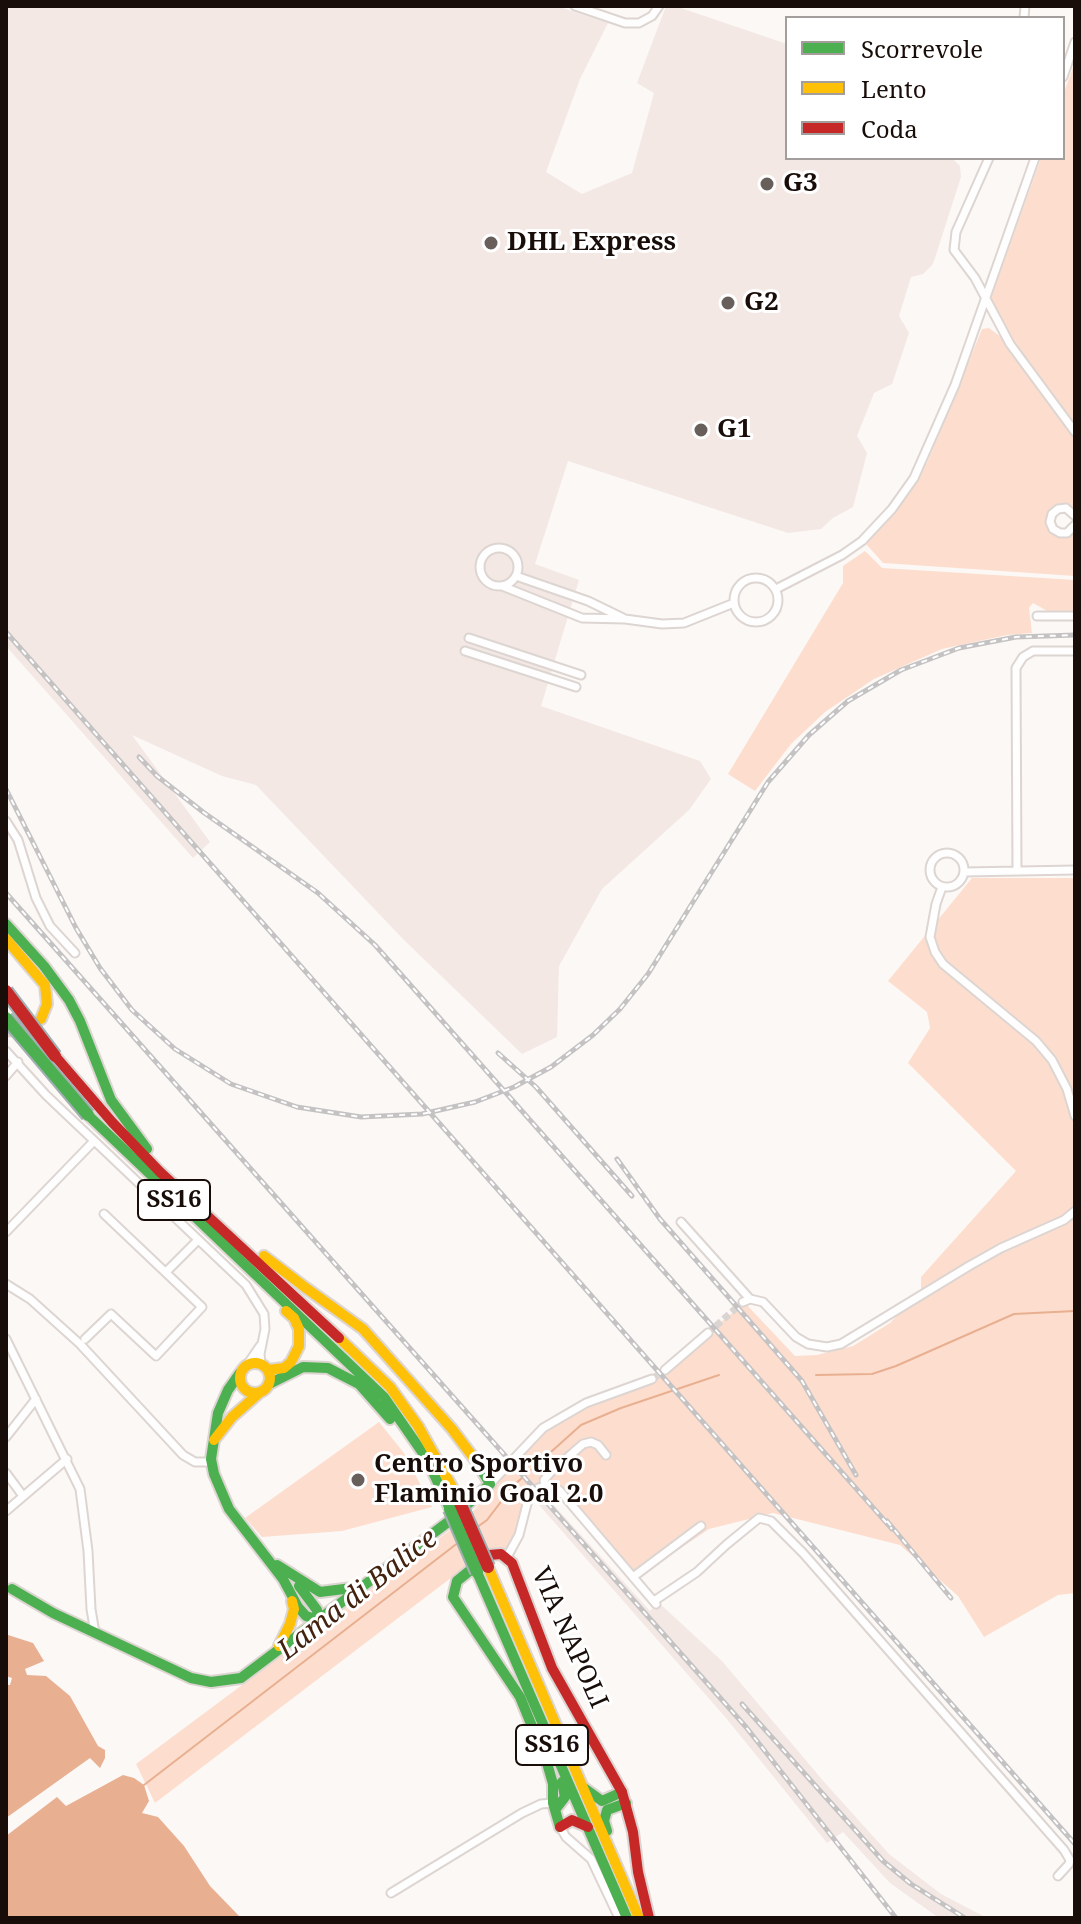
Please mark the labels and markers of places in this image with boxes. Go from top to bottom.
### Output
place label: G3 [783,168,818,200]
marker: G3 [758,175,776,193]
place label: DHL Express [507,227,676,259]
marker: DHL Express [482,234,500,252]
place label: G2 [744,287,779,319]
marker: G2 [719,294,737,312]
place label: G1 [717,414,752,446]
marker: G1 [692,421,710,439]
place label: Centro Sportivo Flaminio Goal 2.0 [374,1449,603,1510]
marker: Centro Sportivo Flaminio Goal 2.0 [349,1471,367,1489]

